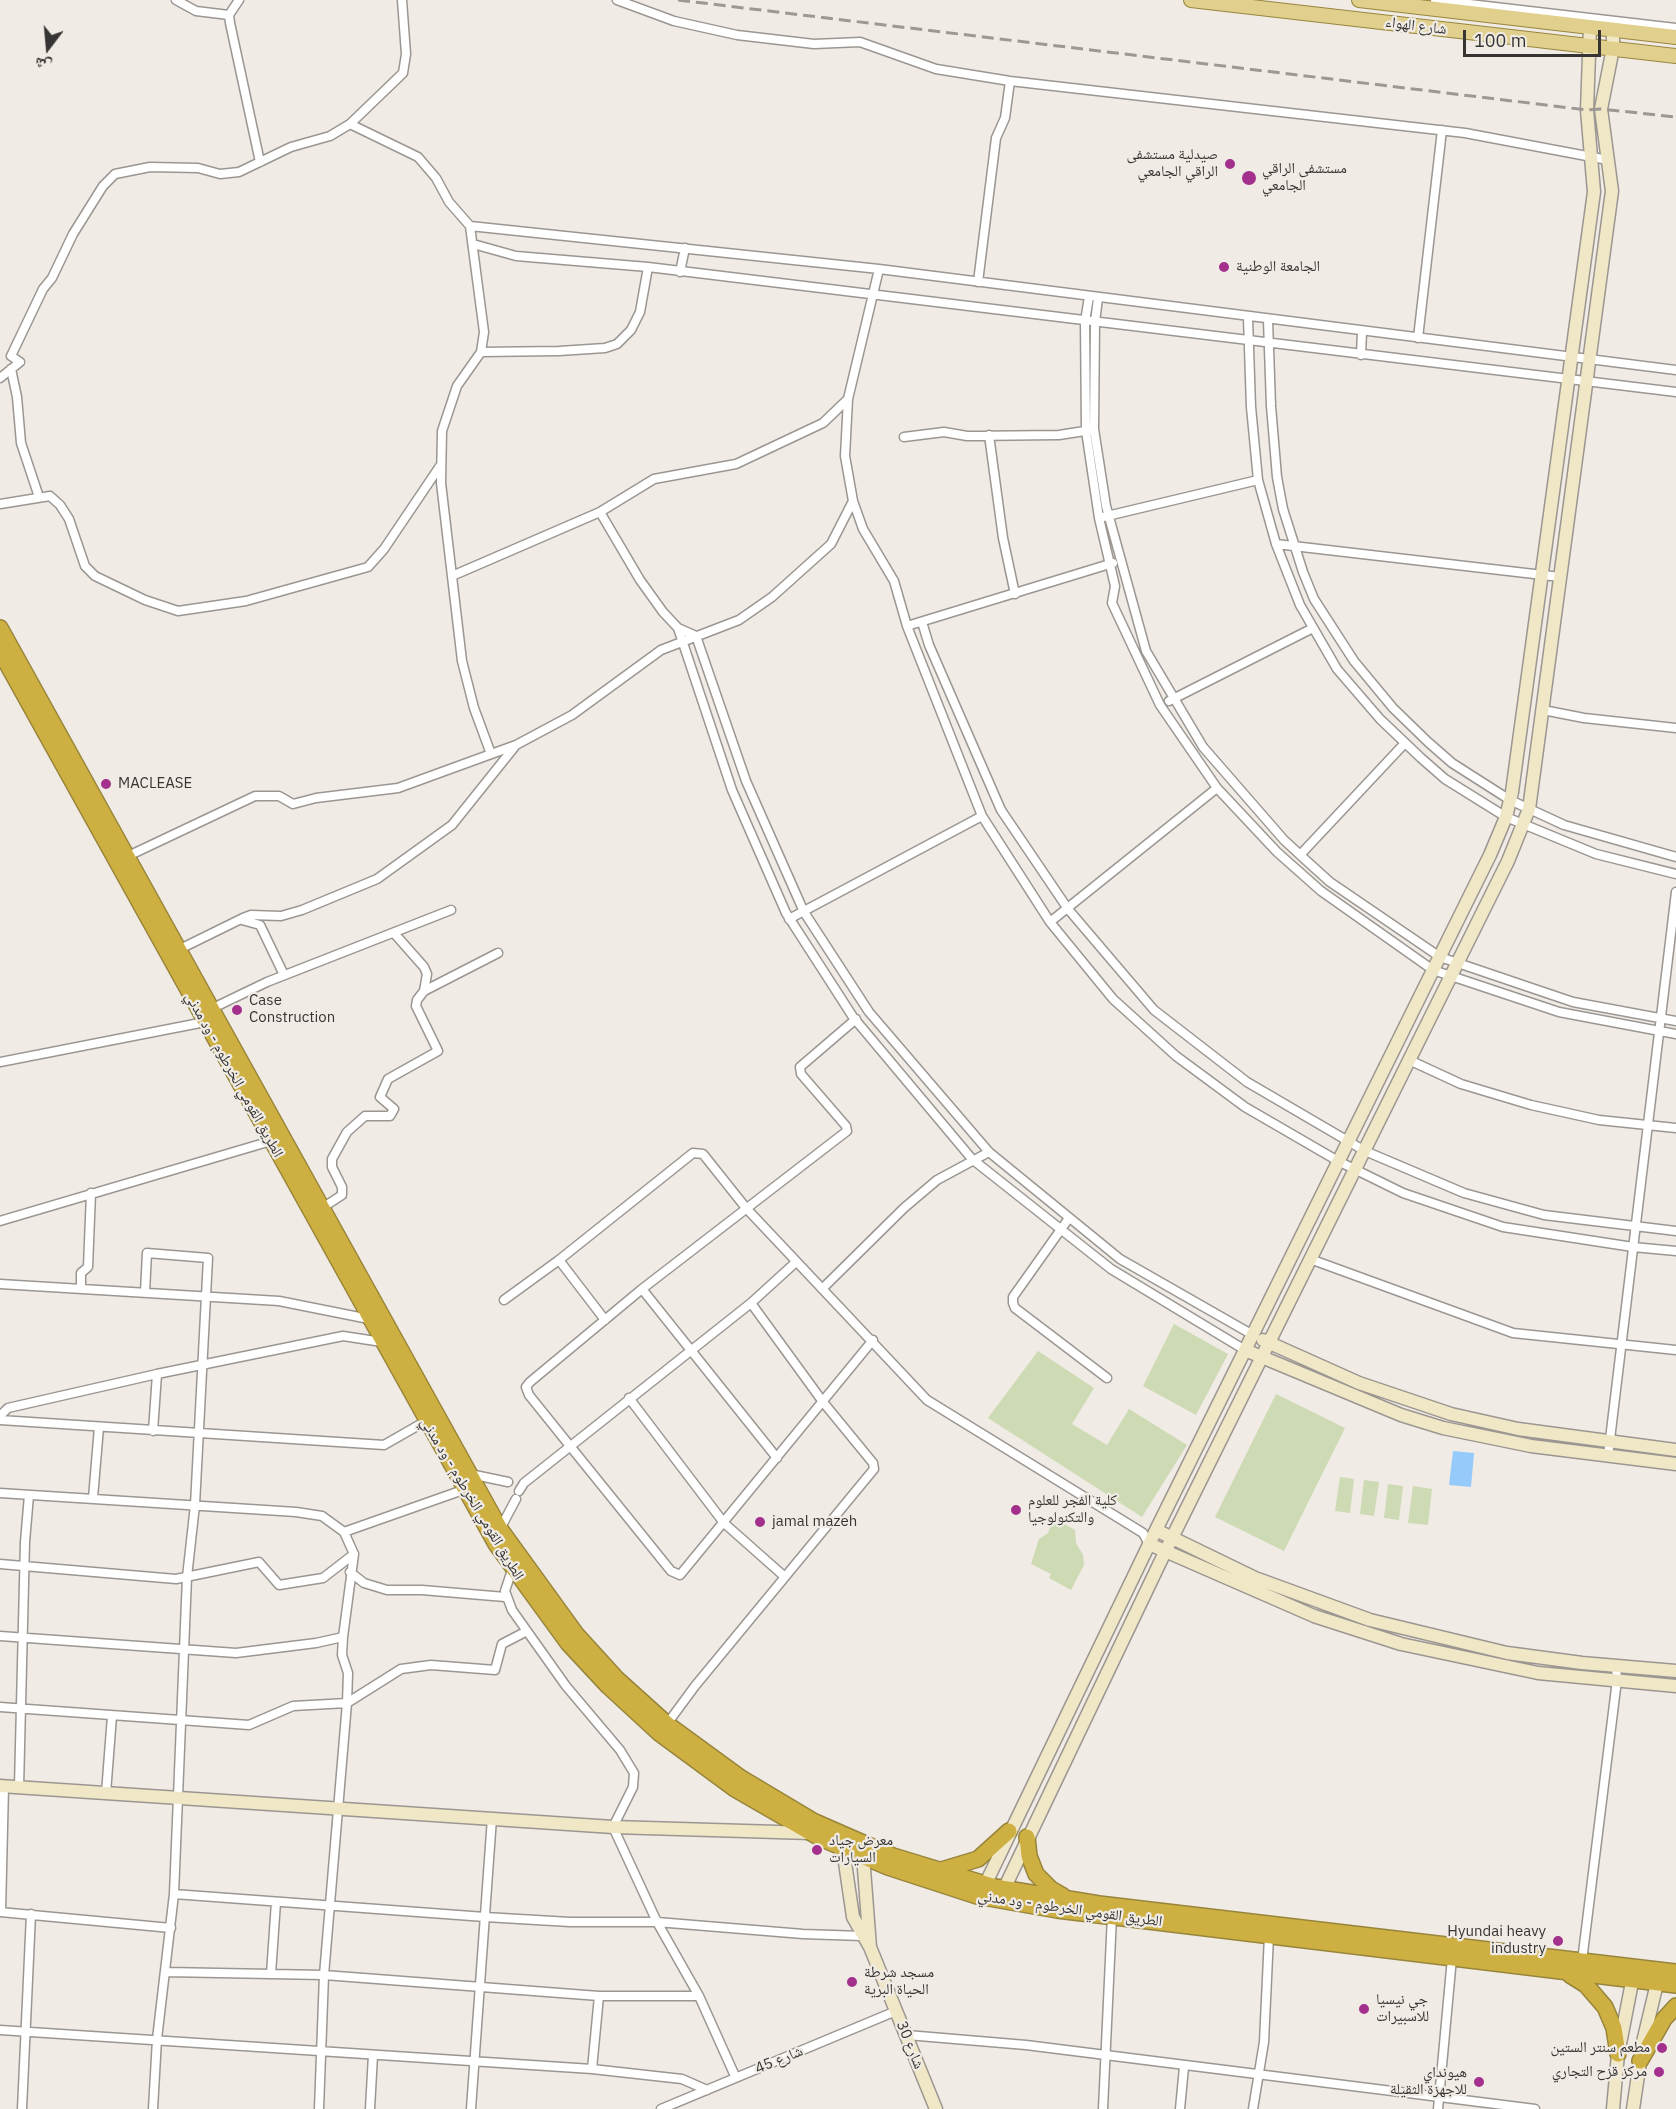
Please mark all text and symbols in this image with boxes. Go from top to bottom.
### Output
street label: شارع الهواء [1384,13,1448,39]
north arrow [18,18,78,78]
scale bar [1466,18,1604,56]
text: 100 m [1474,29,1526,52]
text: ش [32,53,54,77]
place label: صيدلية مستشفى الراقي الجامعي [1127,146,1218,181]
marker: صيدلية مستشفى الراقي الجامعي [1223,157,1237,171]
place label: مستشفى الراقي الجامعي [1262,160,1347,195]
marker: مستشفى الراقي الجامعي [1240,169,1258,187]
place label: الجامعة الوطنية [1236,258,1320,276]
marker: الجامعة الوطنية [1217,260,1231,274]
place label: MACLEASE [118,775,192,793]
marker: MACLEASE [99,777,113,791]
street label: الطريق القومي الخرطوم - ود مدني [181,989,287,1161]
place label: Case Construction [249,992,335,1027]
marker: Case Construction [230,1003,244,1017]
street label: الطريق القومي الخرطوم - ود مدني [416,1415,528,1583]
place label: كلية الفجر للعلوم والتكنولوجيا [1028,1492,1117,1527]
marker: كلية الفجر للعلوم والتكنولوجيا [1009,1503,1023,1517]
place label: jamal mazeh [772,1513,857,1531]
marker: jamal mazeh [753,1515,767,1529]
place label: معرض جياد السيارات [829,1832,893,1867]
marker: معرض جياد السيارات [810,1843,824,1857]
street label: الطريق القومي الخرطوم - ود مدني [977,1887,1163,1931]
place label: Hyundai heavy industry [1447,1923,1546,1958]
marker: Hyundai heavy industry [1551,1934,1565,1948]
place label: مسجد شرطة الحياة البرية [864,1964,934,1999]
marker: مسجد شرطة الحياة البرية [845,1975,859,1989]
place label: جي نيسيا للاسبيرات [1376,1991,1429,2026]
marker: جي نيسيا للاسبيرات [1357,2002,1371,2016]
street label: شارع 30 [892,2018,928,2072]
place label: مطعم سنتر الستين [1551,2039,1650,2057]
marker: مطعم سنتر الستين [1655,2041,1669,2055]
street label: شارع 45 [752,2042,806,2078]
place label: مركز قزح التجاري [1552,2063,1647,2081]
place label: هيونداي للاجهزة الثقيلة [1390,2064,1467,2099]
marker: مركز قزح التجاري [1652,2065,1666,2079]
marker: هيونداي للاجهزة الثقيلة [1472,2075,1486,2089]

